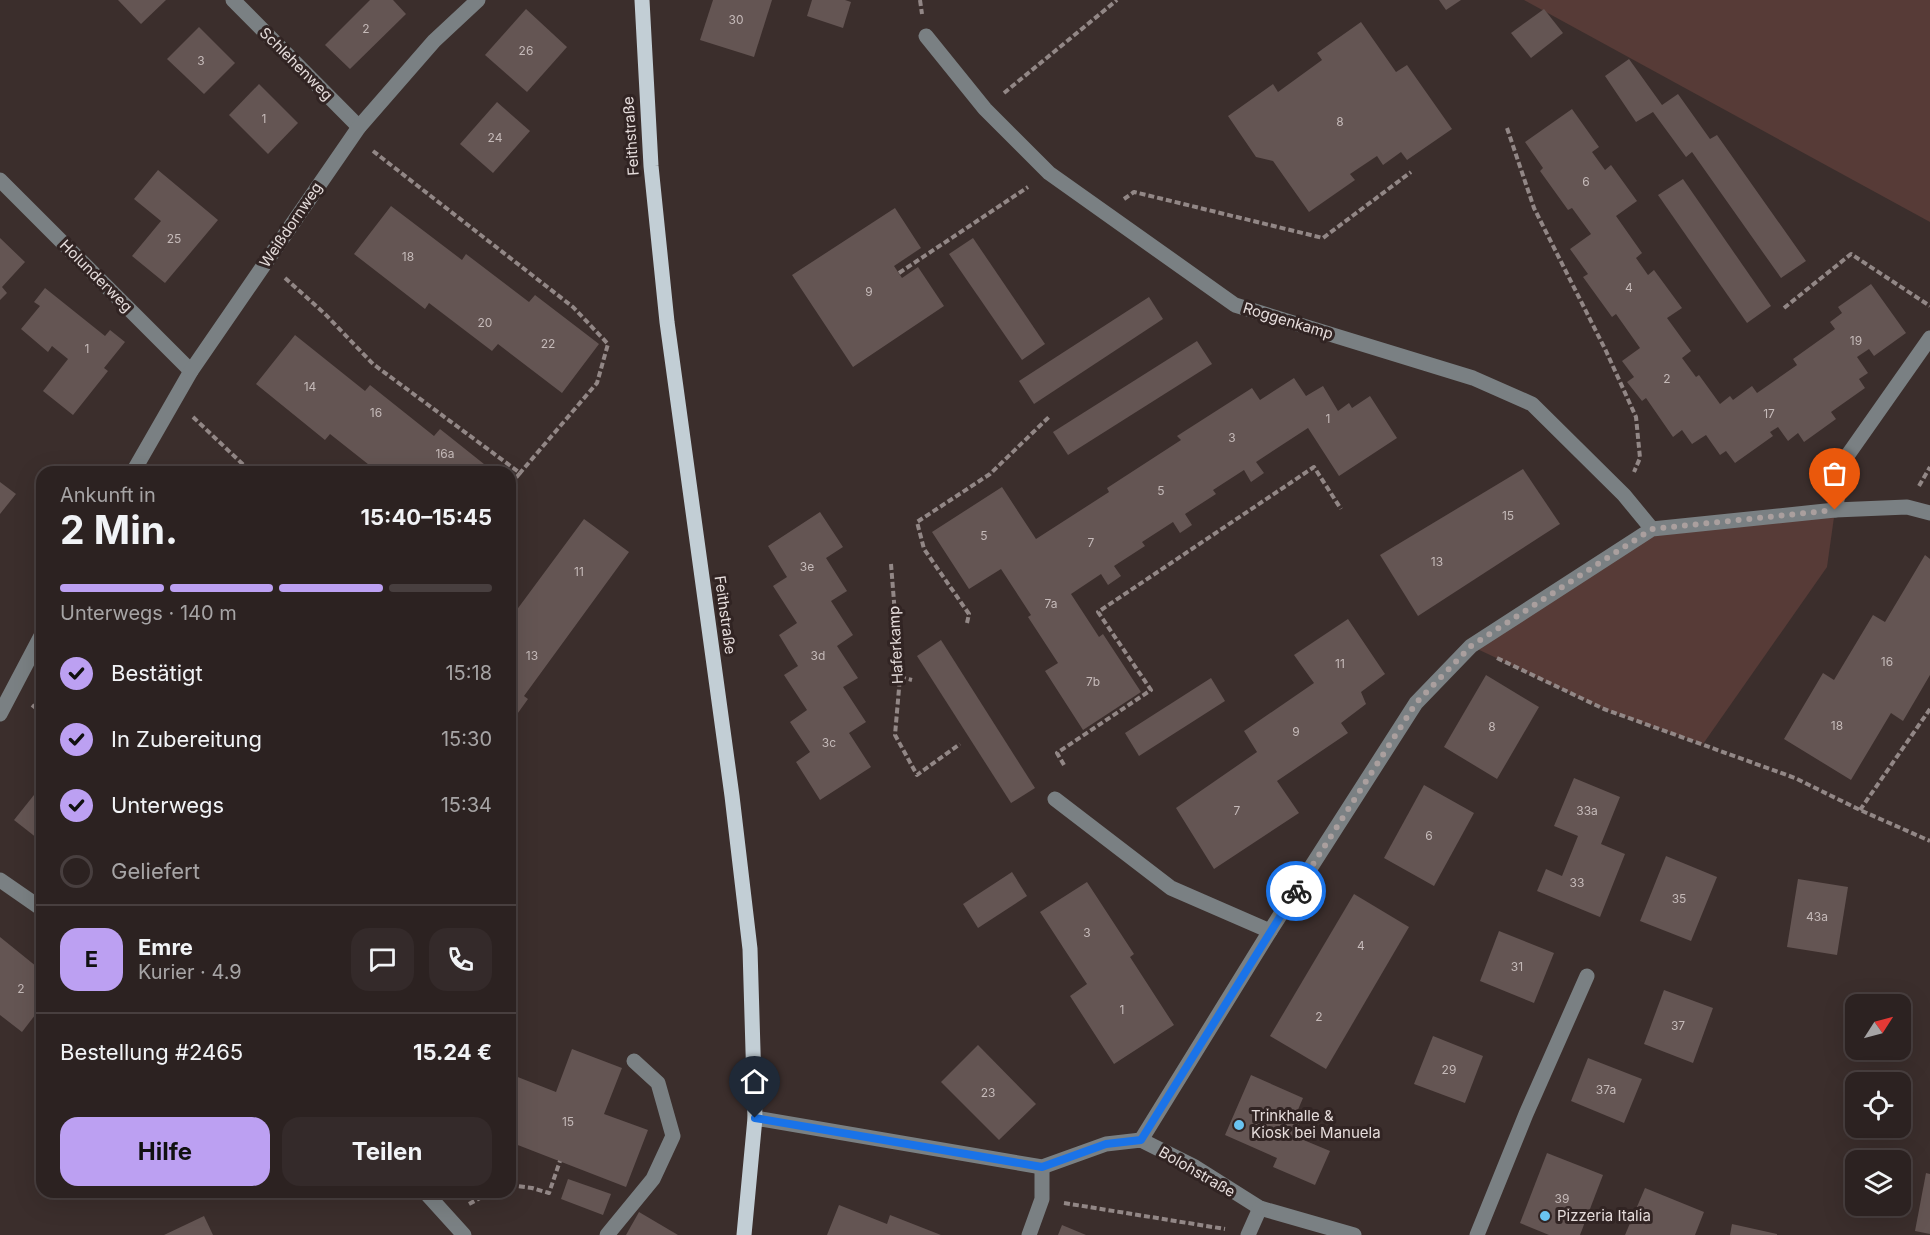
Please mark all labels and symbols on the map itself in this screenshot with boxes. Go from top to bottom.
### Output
house number: 30 [729,12,743,27]
house number: 2 [362,21,370,36]
street label: Schlehenweg [256,23,337,104]
house number: 26 [519,43,533,58]
house number: 3 [197,53,205,68]
street label: Feithstraße [618,96,643,176]
house number: 1 [262,111,266,126]
house number: 8 [1336,114,1344,129]
house number: 24 [488,130,503,145]
house number: 6 [1582,174,1590,189]
street label: Weißdornweg [255,179,326,271]
house number: 25 [167,231,181,246]
street label: Holunderweg [56,235,137,316]
house number: 18 [402,249,414,264]
house number: 4 [1625,280,1633,295]
house number: 9 [865,284,873,299]
street label: Roggenkamp [1241,298,1336,343]
house number: 20 [478,315,492,330]
house number: 19 [1850,333,1862,348]
house number: 22 [541,336,555,351]
house number: 1 [85,341,89,356]
house number: 2 [1663,371,1671,386]
house number: 14 [304,379,317,394]
house number: 16 [370,405,382,420]
house number: 17 [1763,406,1775,421]
house number: 1 [1326,411,1330,426]
house number: 3 [1228,430,1236,445]
house number: 16a [435,446,455,461]
pin [1809,448,1860,510]
house number: 5 [1157,483,1165,498]
house number: 15 [1502,508,1514,523]
house number: 5 [980,528,988,543]
house number: 7 [1088,535,1095,550]
house number: 13 [1431,554,1443,569]
house number: 3e [800,559,814,574]
house number: 11 [574,564,584,579]
street label: Feithstraße [711,574,740,656]
house number: 7a [1045,596,1057,611]
street label: Haferkamp [884,605,907,685]
house number: 13 [526,648,538,663]
house number: 3d [811,648,825,663]
house number: 16 [1881,654,1893,669]
house number: 11 [1335,656,1345,671]
house number: 7b [1086,674,1100,689]
house number: 18 [1831,718,1843,733]
house number: 8 [1488,719,1496,734]
house number: 9 [1292,724,1300,739]
house number: 3c [822,735,836,750]
house number: 7 [1234,803,1241,818]
house number: 33a [1576,803,1598,818]
house number: 6 [1425,828,1433,843]
courier [1266,861,1326,921]
house number: 33 [1570,875,1584,890]
house number: 35 [1672,891,1686,906]
house number: 43a [1806,909,1828,924]
house number: 3 [1083,925,1091,940]
house number: 4 [1357,938,1365,953]
house number: 31 [1511,959,1523,974]
house number: 2 [17,981,25,996]
north arrow [1845,994,1911,1060]
house number: 1 [1120,1002,1124,1017]
house number: 2 [1315,1009,1323,1024]
house number: 37 [1671,1018,1685,1033]
pin [729,1056,780,1118]
house number: 29 [1442,1062,1456,1077]
house number: 37a [1596,1082,1616,1097]
house number: 23 [981,1085,995,1100]
place label: Trinkhalle & Kiosk bei Manuela [1251,1106,1381,1142]
house number: 15 [562,1114,574,1129]
marker: Trinkhalle & Kiosk bei Manuela [1232,1118,1246,1132]
street label: Bolohstraße [1156,1142,1239,1201]
house number: 39 [1555,1191,1569,1206]
place label: Pizzeria Italia [1557,1206,1651,1225]
marker: Pizzeria Italia [1538,1209,1552,1223]

